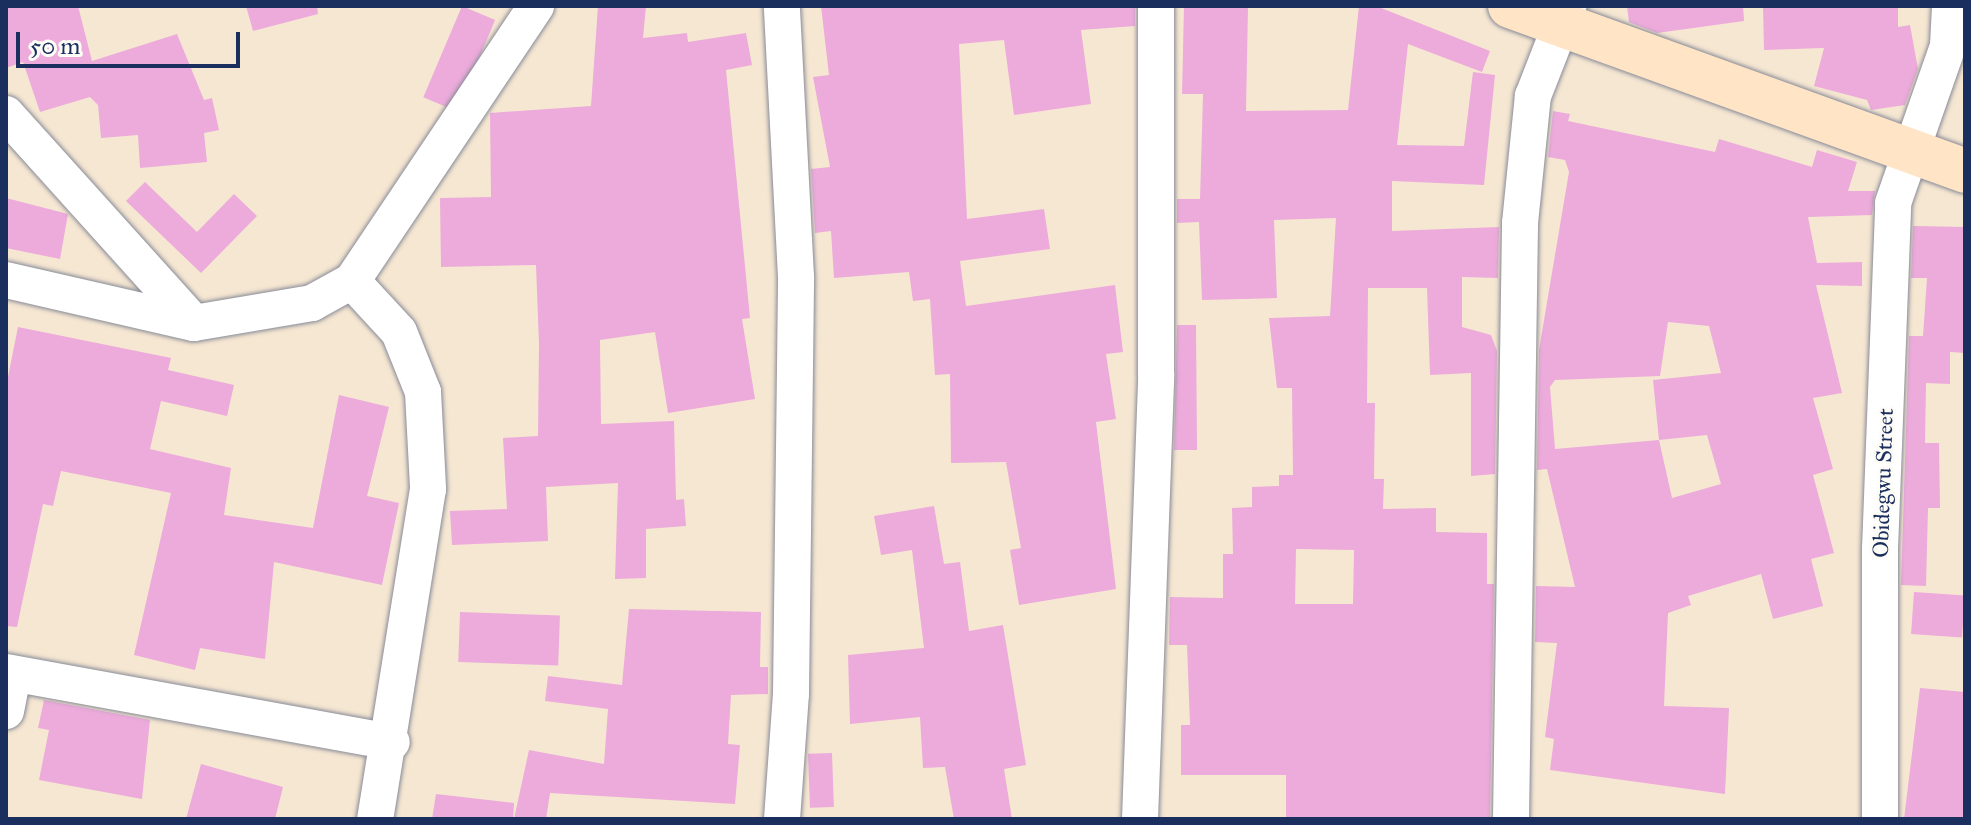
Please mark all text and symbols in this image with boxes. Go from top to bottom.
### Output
scale bar [20,16,244,66]
text: 50 m [30,31,80,61]
street label: Obidegwu Street [1867,408,1899,558]

